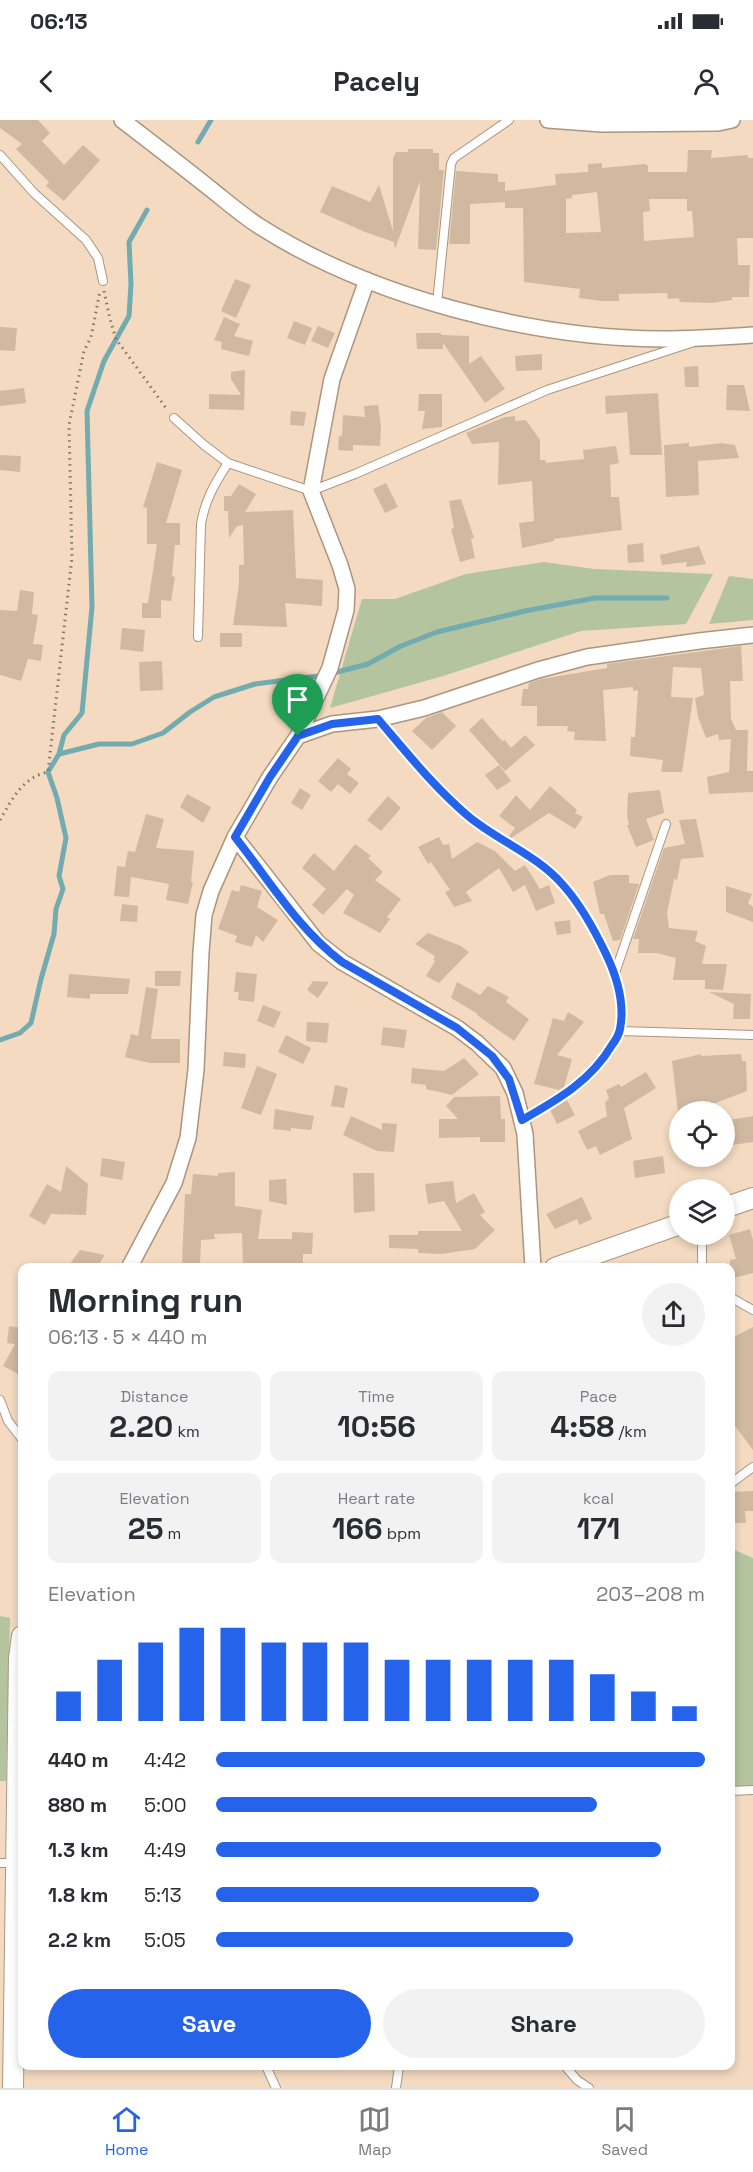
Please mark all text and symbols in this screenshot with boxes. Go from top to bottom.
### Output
text: 06:13 [30,7,88,35]
text: Pacely [333,64,420,99]
icon: back [30,65,63,98]
icon: person [690,65,723,98]
pin [272,674,323,736]
icon: arrive [281,683,314,716]
map controls [669,1101,735,1245]
button: locate [669,1101,735,1167]
button: layers [669,1179,735,1245]
text: Morning run [48,1280,243,1322]
button: share [642,1283,705,1346]
text: 06:13 · 5 × 440 m [48,1324,207,1350]
text: Distance [120,1386,189,1407]
text: Time [358,1386,395,1407]
text: Pace [580,1386,617,1407]
text: 2.20 [109,1407,173,1446]
text: 10:56 [337,1407,416,1446]
text: 4:58 [550,1407,614,1446]
text: km [173,1421,200,1442]
text: /km [614,1421,647,1442]
text: Elevation [119,1488,190,1509]
text: Heart rate [338,1488,415,1509]
text: kcal [583,1488,614,1509]
text: 25 [128,1509,163,1548]
text: 166 [332,1509,383,1548]
text: 171 [577,1509,620,1548]
text: m [163,1523,181,1544]
text: bpm [383,1523,421,1544]
text: Elevation [48,1581,136,1607]
text: 203–208 m [596,1581,705,1607]
text: 440 m [48,1747,109,1773]
text: 4:42 [144,1747,186,1773]
text: 880 m [48,1792,107,1818]
text: 5:00 [144,1792,187,1818]
text: 1.3 km [48,1837,109,1863]
text: 4:49 [144,1837,186,1863]
text: 1.8 km [48,1882,108,1908]
text: 5:13 [144,1882,181,1908]
text: 2.2 km [48,1927,111,1953]
text: 5:05 [144,1927,186,1953]
button: Save [48,1989,371,2058]
button: Share [383,1989,705,2058]
tab: Home [105,2103,149,2160]
tab: Map [358,2103,392,2160]
tab: Saved [601,2103,648,2160]

